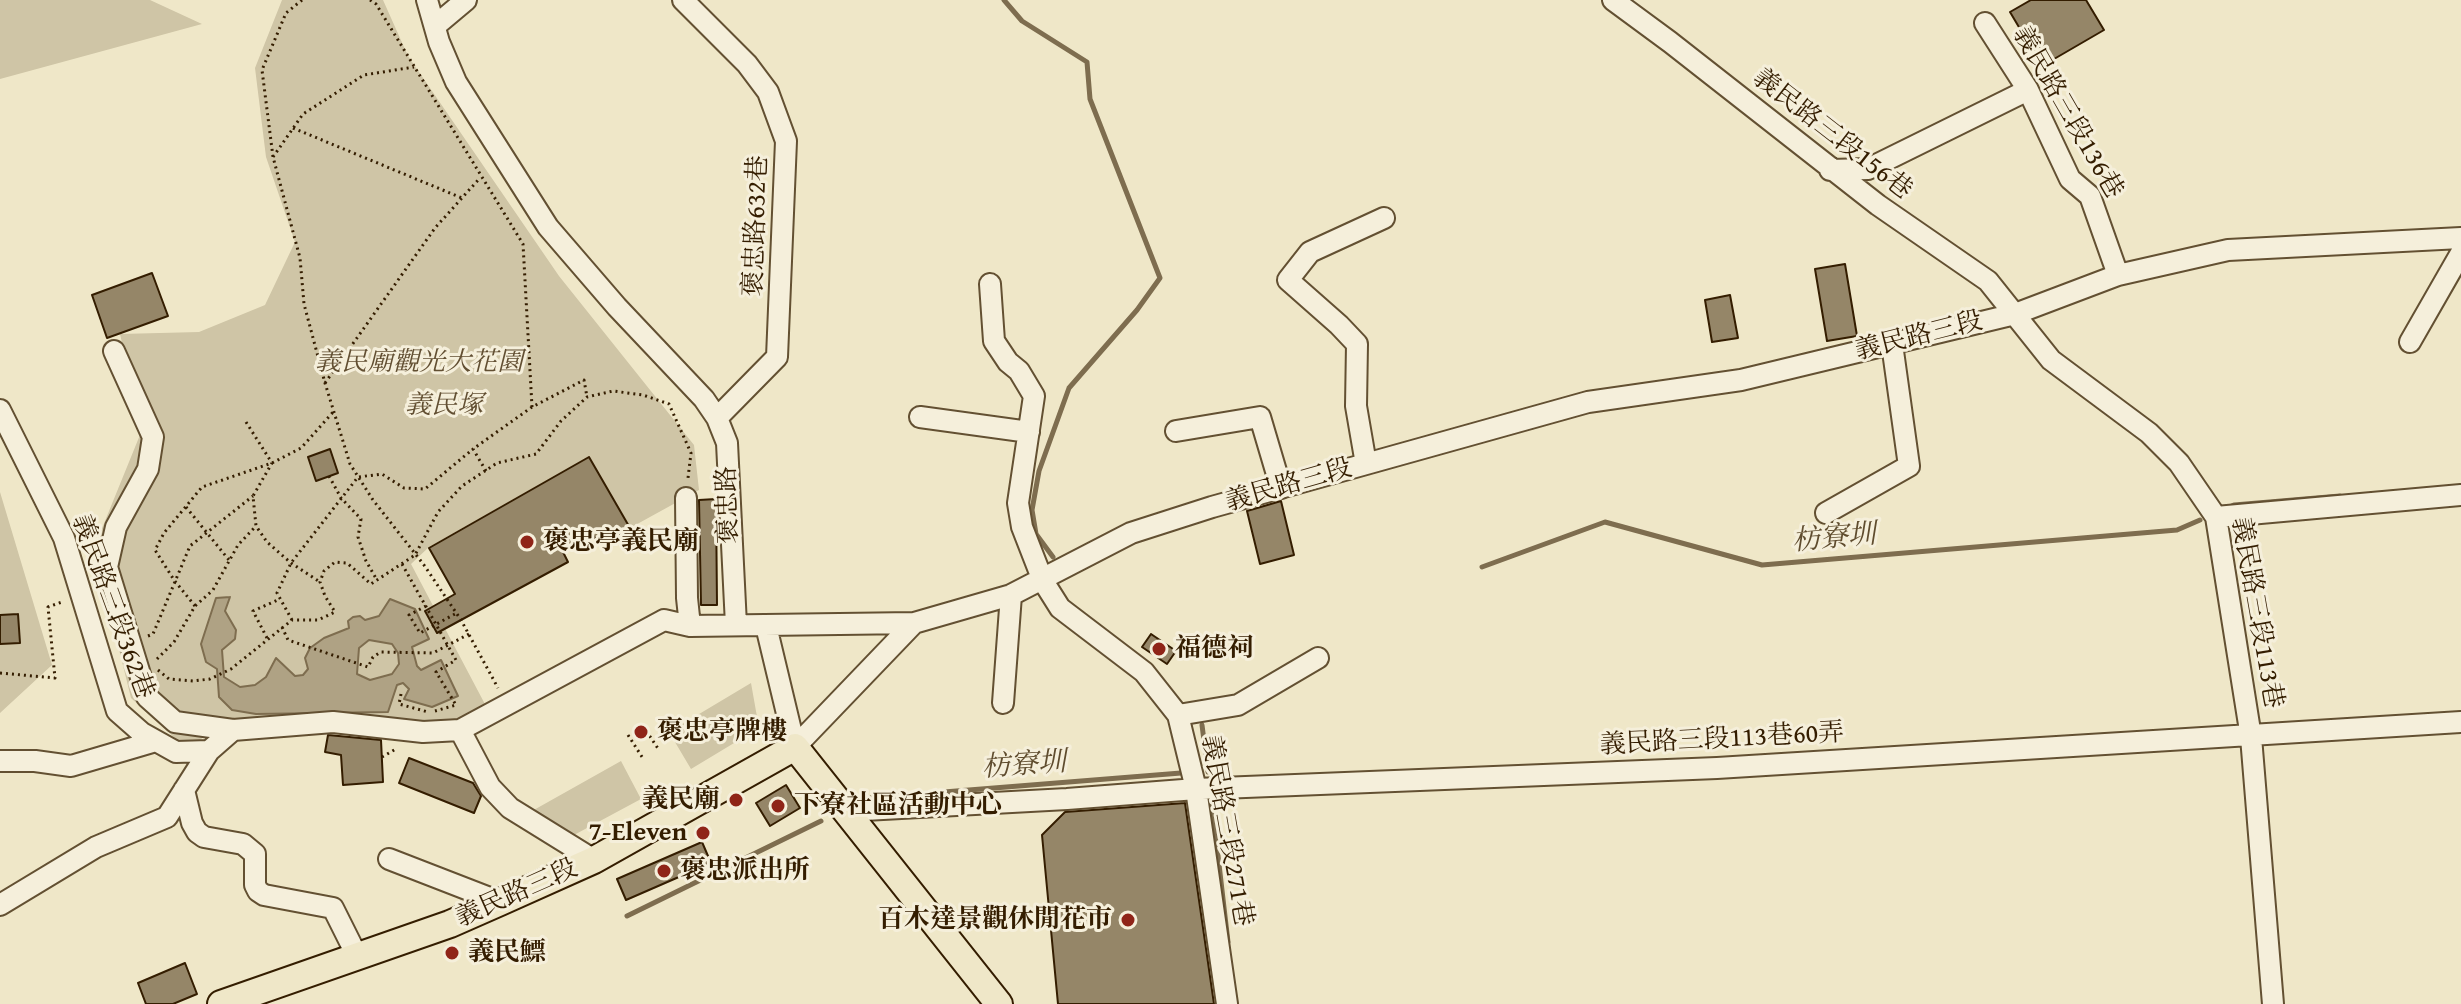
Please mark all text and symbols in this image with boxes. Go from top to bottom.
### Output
street label: 義民路三段136巷 [2005,21,2129,205]
street label: 義民路三段156巷 [1746,63,1918,207]
street label: 褒忠路632巷 [739,155,775,297]
street label: 義民路三段 [1852,306,1986,368]
park label: 義民廟觀光大花園 [315,347,523,379]
park label: 義民塚 [405,390,483,422]
street label: 義民路三段 [1222,453,1356,519]
street label: 褒忠路 [712,465,746,545]
street label: 義民路三段362巷 [64,511,160,703]
street label: 義民路三段113巷 [2224,515,2288,711]
water label: 枋寮圳 [1791,519,1877,559]
place label: 褒忠亭義民廟 [543,526,699,558]
marker: 褒忠亭義民廟 [518,533,536,551]
place label: 福德祠 [1175,633,1253,665]
marker: 福德祠 [1150,640,1168,658]
place label: 褒忠亭牌樓 [657,716,787,748]
street label: 義民路三段113巷60弄 [1599,718,1845,762]
marker: 褒忠亭牌樓 [632,723,650,741]
street label: 義民路三段271巷 [1194,733,1258,929]
water label: 枋寮圳 [981,746,1067,786]
place label: 義民廟 [642,784,720,816]
place label: 下寮社區活動中心 [794,790,1002,822]
marker: 義民廟 [727,791,745,809]
marker: 下寮社區活動中心 [769,797,787,815]
place label: 7-Eleven [589,817,687,849]
marker: 7-Eleven [694,824,712,842]
street label: 義民路三段 [451,853,583,935]
place label: 褒忠派出所 [680,855,810,887]
marker: 褒忠派出所 [655,862,673,880]
place label: 百木達景觀休閒花市 [878,904,1112,936]
marker: 百木達景觀休閒花市 [1119,911,1137,929]
place label: 義民鰾 [468,937,546,969]
marker: 義民鰾 [443,944,461,962]

